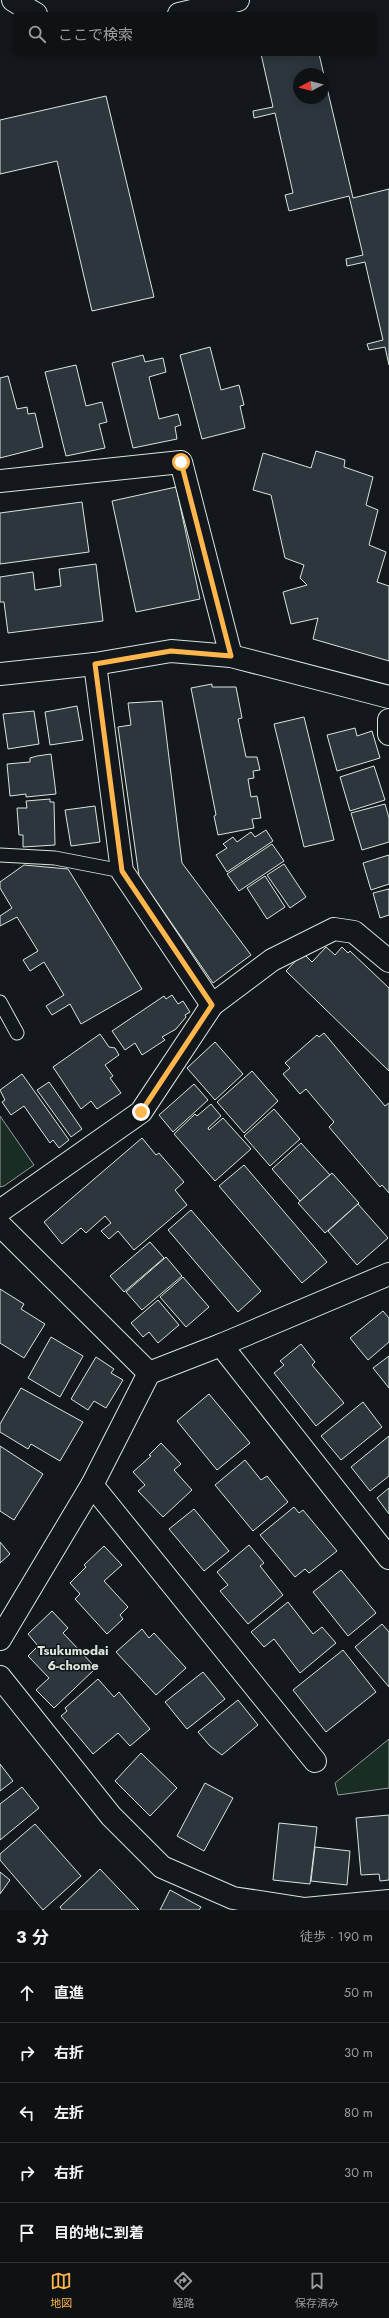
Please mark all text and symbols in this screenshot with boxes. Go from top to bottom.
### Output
search box [12,12,377,56]
icon: search [26,23,48,45]
text: ここで検索 [58,24,133,46]
north arrow [293,68,329,104]
route start [172,453,190,471]
route end [132,1103,150,1121]
district label: Tsukumodai 6-chome [37,1641,109,1675]
text: 3 分 [16,1925,49,1949]
text: 徒歩 · 190 m [300,1927,373,1946]
icon: ahead [16,1982,38,2004]
text: 直進 [54,1982,84,2004]
text: 50 m [344,1983,373,2002]
icon: right [16,2042,38,2064]
text: 右折 [54,2042,84,2064]
text: 30 m [344,2043,373,2062]
icon: left [16,2102,38,2124]
text: 左折 [54,2102,84,2124]
text: 80 m [344,2103,373,2122]
icon: right [16,2162,38,2184]
text: 右折 [54,2162,84,2184]
text: 30 m [344,2163,373,2182]
icon: arrive [16,2222,38,2244]
text: 目的地に到着 [54,2222,144,2244]
tab: 地図 [50,2270,72,2311]
tab: 経路 [172,2270,194,2311]
tab: 保存済み [295,2270,339,2311]

